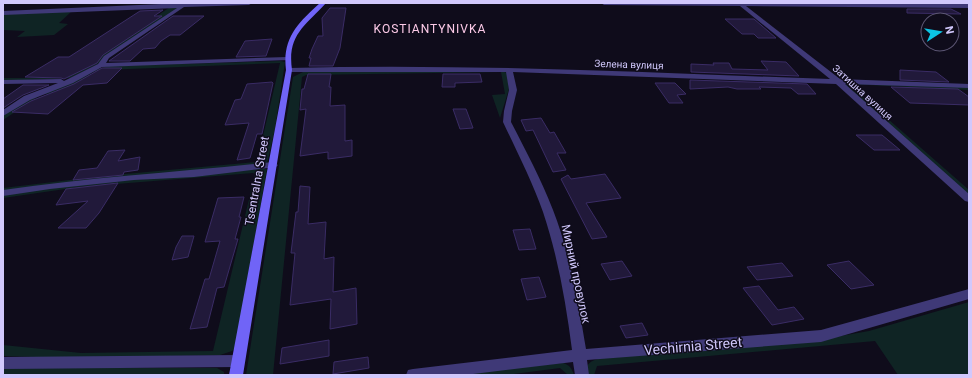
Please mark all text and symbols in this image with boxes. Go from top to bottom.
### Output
north arrow [920,12,960,52]
district label: KOSTIANTYNIVKA [374,22,486,36]
text: N [942,25,957,35]
street label: Зелена вулиця [594,58,664,71]
street label: Затишна вулиця [830,63,895,122]
street label: Tsentralna Street [242,135,272,227]
street label: Мирний провулок [559,223,593,325]
street label: Vechirnia Street [643,334,743,358]

